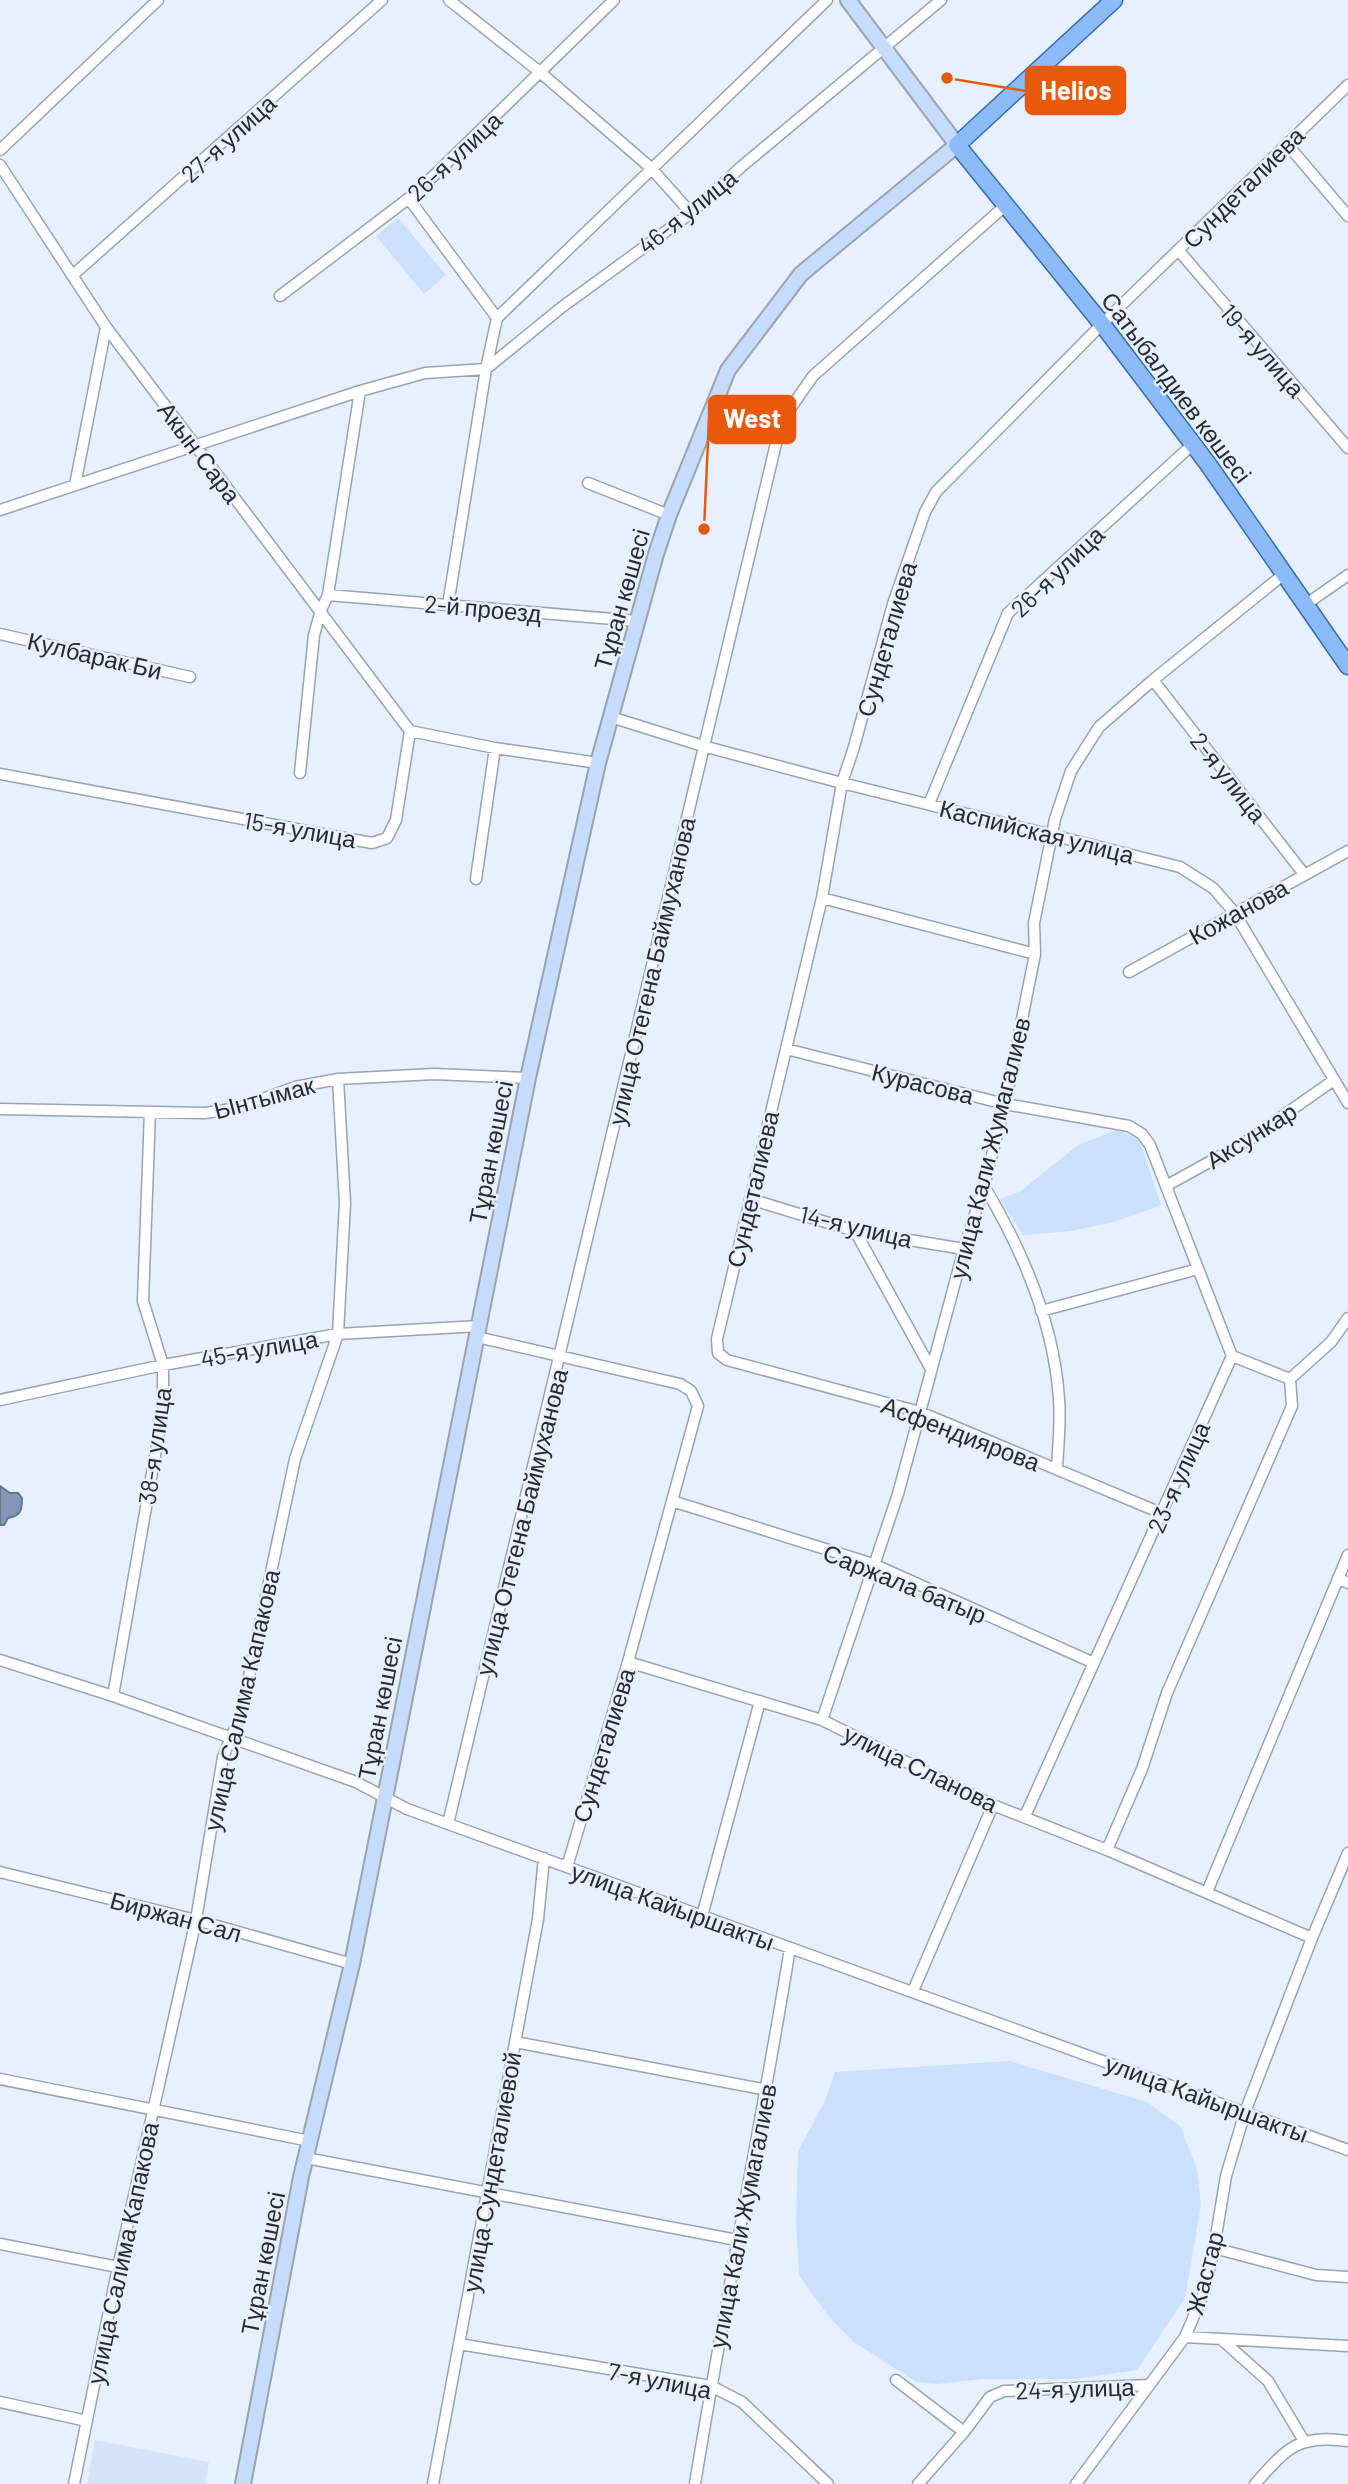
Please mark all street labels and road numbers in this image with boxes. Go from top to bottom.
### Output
street label: 27-я улица [175,87,282,188]
street label: 26-я улица [401,105,508,207]
street label: Сундеталиева [1176,120,1310,254]
street label: 46-я улица [632,162,743,260]
street label: Сатыбалдиев көшесі [1096,286,1258,488]
street label: 19-я улица [1215,297,1312,403]
street label: Акын Сара [152,396,248,509]
street label: 26-я улица [1004,519,1110,623]
street label: Тұран көшесі [587,525,655,673]
street label: Сундеталиева [850,558,922,720]
street label: 2-й проезд [423,588,543,628]
street label: Кулбарак Би [25,625,165,685]
street label: 2-я улица [1185,726,1273,828]
street label: Каспийская улица [937,793,1138,869]
street label: 15-я улица [241,805,359,853]
street label: улица Отегена Баймуханова [601,814,701,1128]
street label: Кожанова [1183,872,1293,950]
street label: улица Кали Жумагалиев [942,1014,1036,1282]
street label: Курасова [869,1056,978,1110]
street label: Ынтымак [210,1070,318,1124]
street label: Тұран көшесі [462,1078,518,1226]
street label: Аксункар [1200,1096,1302,1174]
street label: Сундеталиева [720,1107,784,1270]
street label: 14-я улица [797,1199,916,1253]
street label: 45-я улица [198,1323,321,1373]
street label: улица Отегена Баймуханова [469,1365,573,1678]
street label: 38-я улица [131,1385,177,1506]
street label: Асфендиярова [878,1389,1045,1477]
street label: 23-я улица [1141,1416,1216,1537]
street label: Саржала батыр [819,1537,991,1629]
street label: улица Салима Капакова [197,1566,285,1834]
street label: Тұран көшесі [351,1634,407,1782]
street label: Сундеталиева [566,1664,640,1826]
street label: улица Сланова [839,1718,1003,1818]
street label: улица Кайыршакты [568,1856,778,1956]
street label: Биржан Сал [107,1885,245,1947]
street label: улица Кайыршакты [1102,2048,1312,2148]
street label: улица Сундеталиевой [456,2049,526,2295]
street label: улица Кали Жумагалиев [702,2081,782,2351]
street label: улица Салима Капакова [80,2119,164,2387]
street label: Тұран көшесі [234,2189,290,2337]
street label: Жастар [1179,2228,1229,2318]
street label: 7-я улица [606,2356,715,2404]
street label: 24-я улица [1015,2371,1136,2405]

